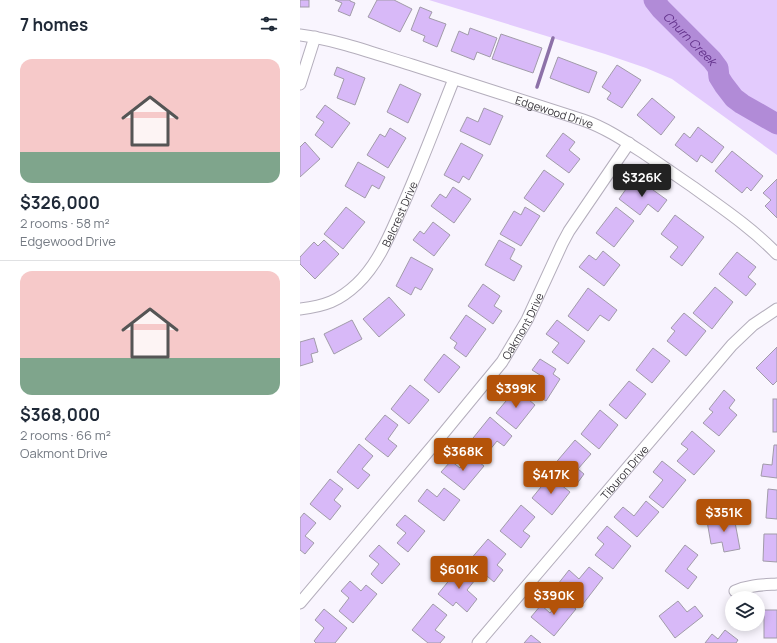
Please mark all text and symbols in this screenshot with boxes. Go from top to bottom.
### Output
water label: Churn Creek [660,8,723,70]
text: 7 homes [20,13,88,36]
icon: filters [258,13,280,35]
icon: home [114,85,186,157]
street label: Edgewood Drive [514,91,597,131]
pin: $326K [614,164,670,198]
text: $326K [622,168,662,186]
street label: Belcrest Drive [378,178,420,249]
text: $326,000 [20,191,100,214]
text: 2 rooms · 58 m² [20,214,110,232]
text: Edgewood Drive [20,232,116,250]
street label: Oakmont Drive [498,289,547,362]
icon: home [114,297,186,369]
pin: $399K [488,375,544,409]
text: $399K [496,379,536,397]
text: $368,000 [20,403,100,426]
text: 2 rooms · 66 m² [20,426,111,444]
pin: $368K [435,438,491,472]
street label: Tiburon Drive [596,441,652,502]
text: $368K [443,442,483,460]
text: Oakmont Drive [20,444,108,462]
pin: $417K [523,461,579,495]
text: $417K [532,465,570,483]
pin: $351K [696,499,752,533]
text: $351K [705,503,743,521]
pin: $601K [431,556,487,590]
text: $601K [440,560,478,578]
pin: $390K [526,582,582,616]
text: $390K [534,586,574,604]
map controls [725,591,765,631]
button: layers [725,591,765,631]

